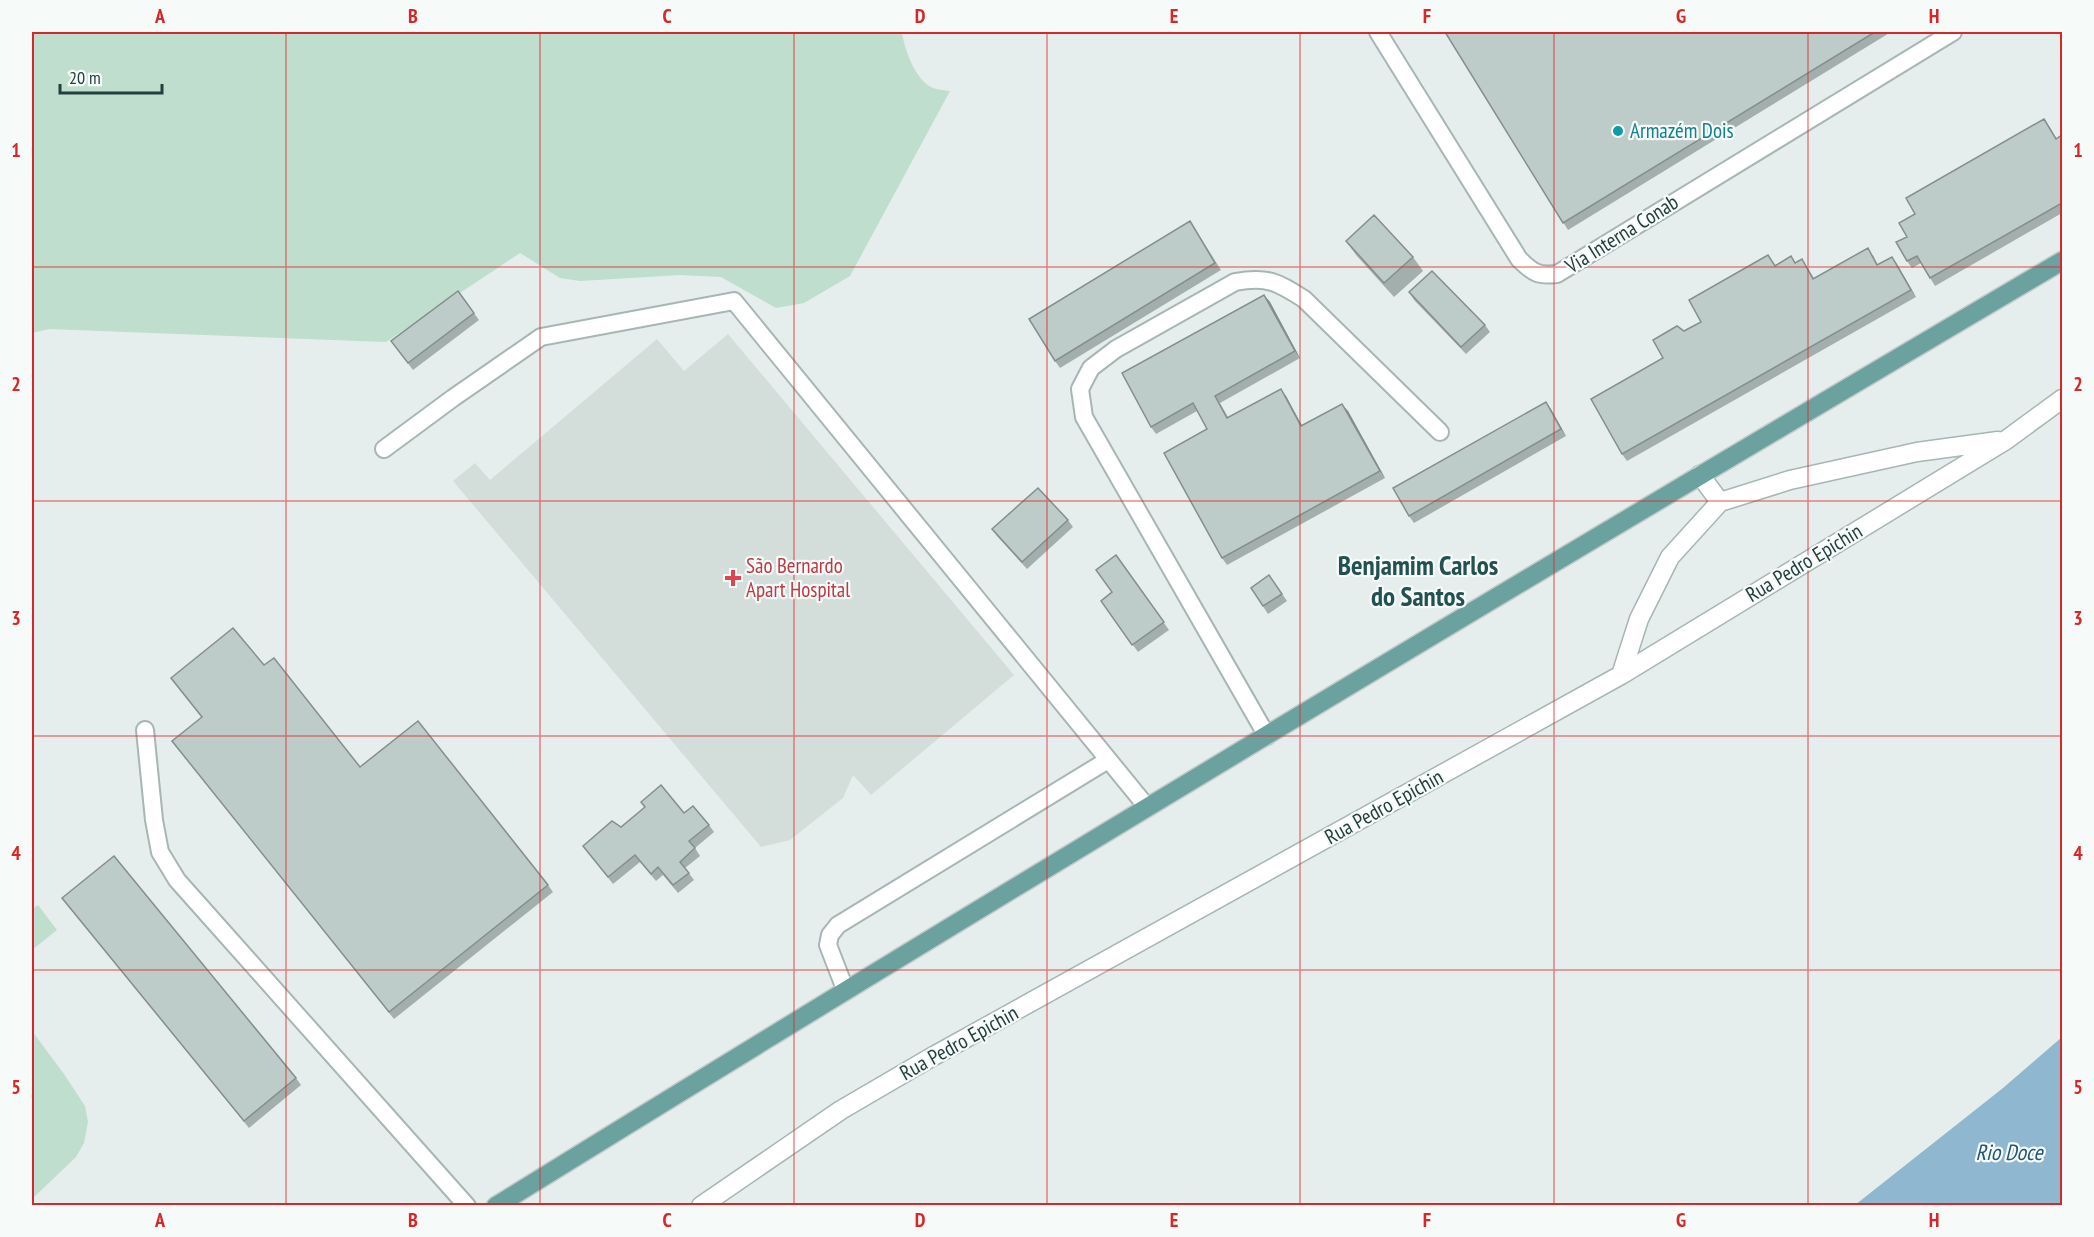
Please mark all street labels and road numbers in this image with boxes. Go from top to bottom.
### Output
street label: Via Interna Conab [1559,188,1683,280]
street label: Rua Pedro Epichin [1741,517,1867,608]
street label: Rua Pedro Epichin [1320,763,1448,850]
street label: Rua Pedro Epichin [895,999,1023,1086]

